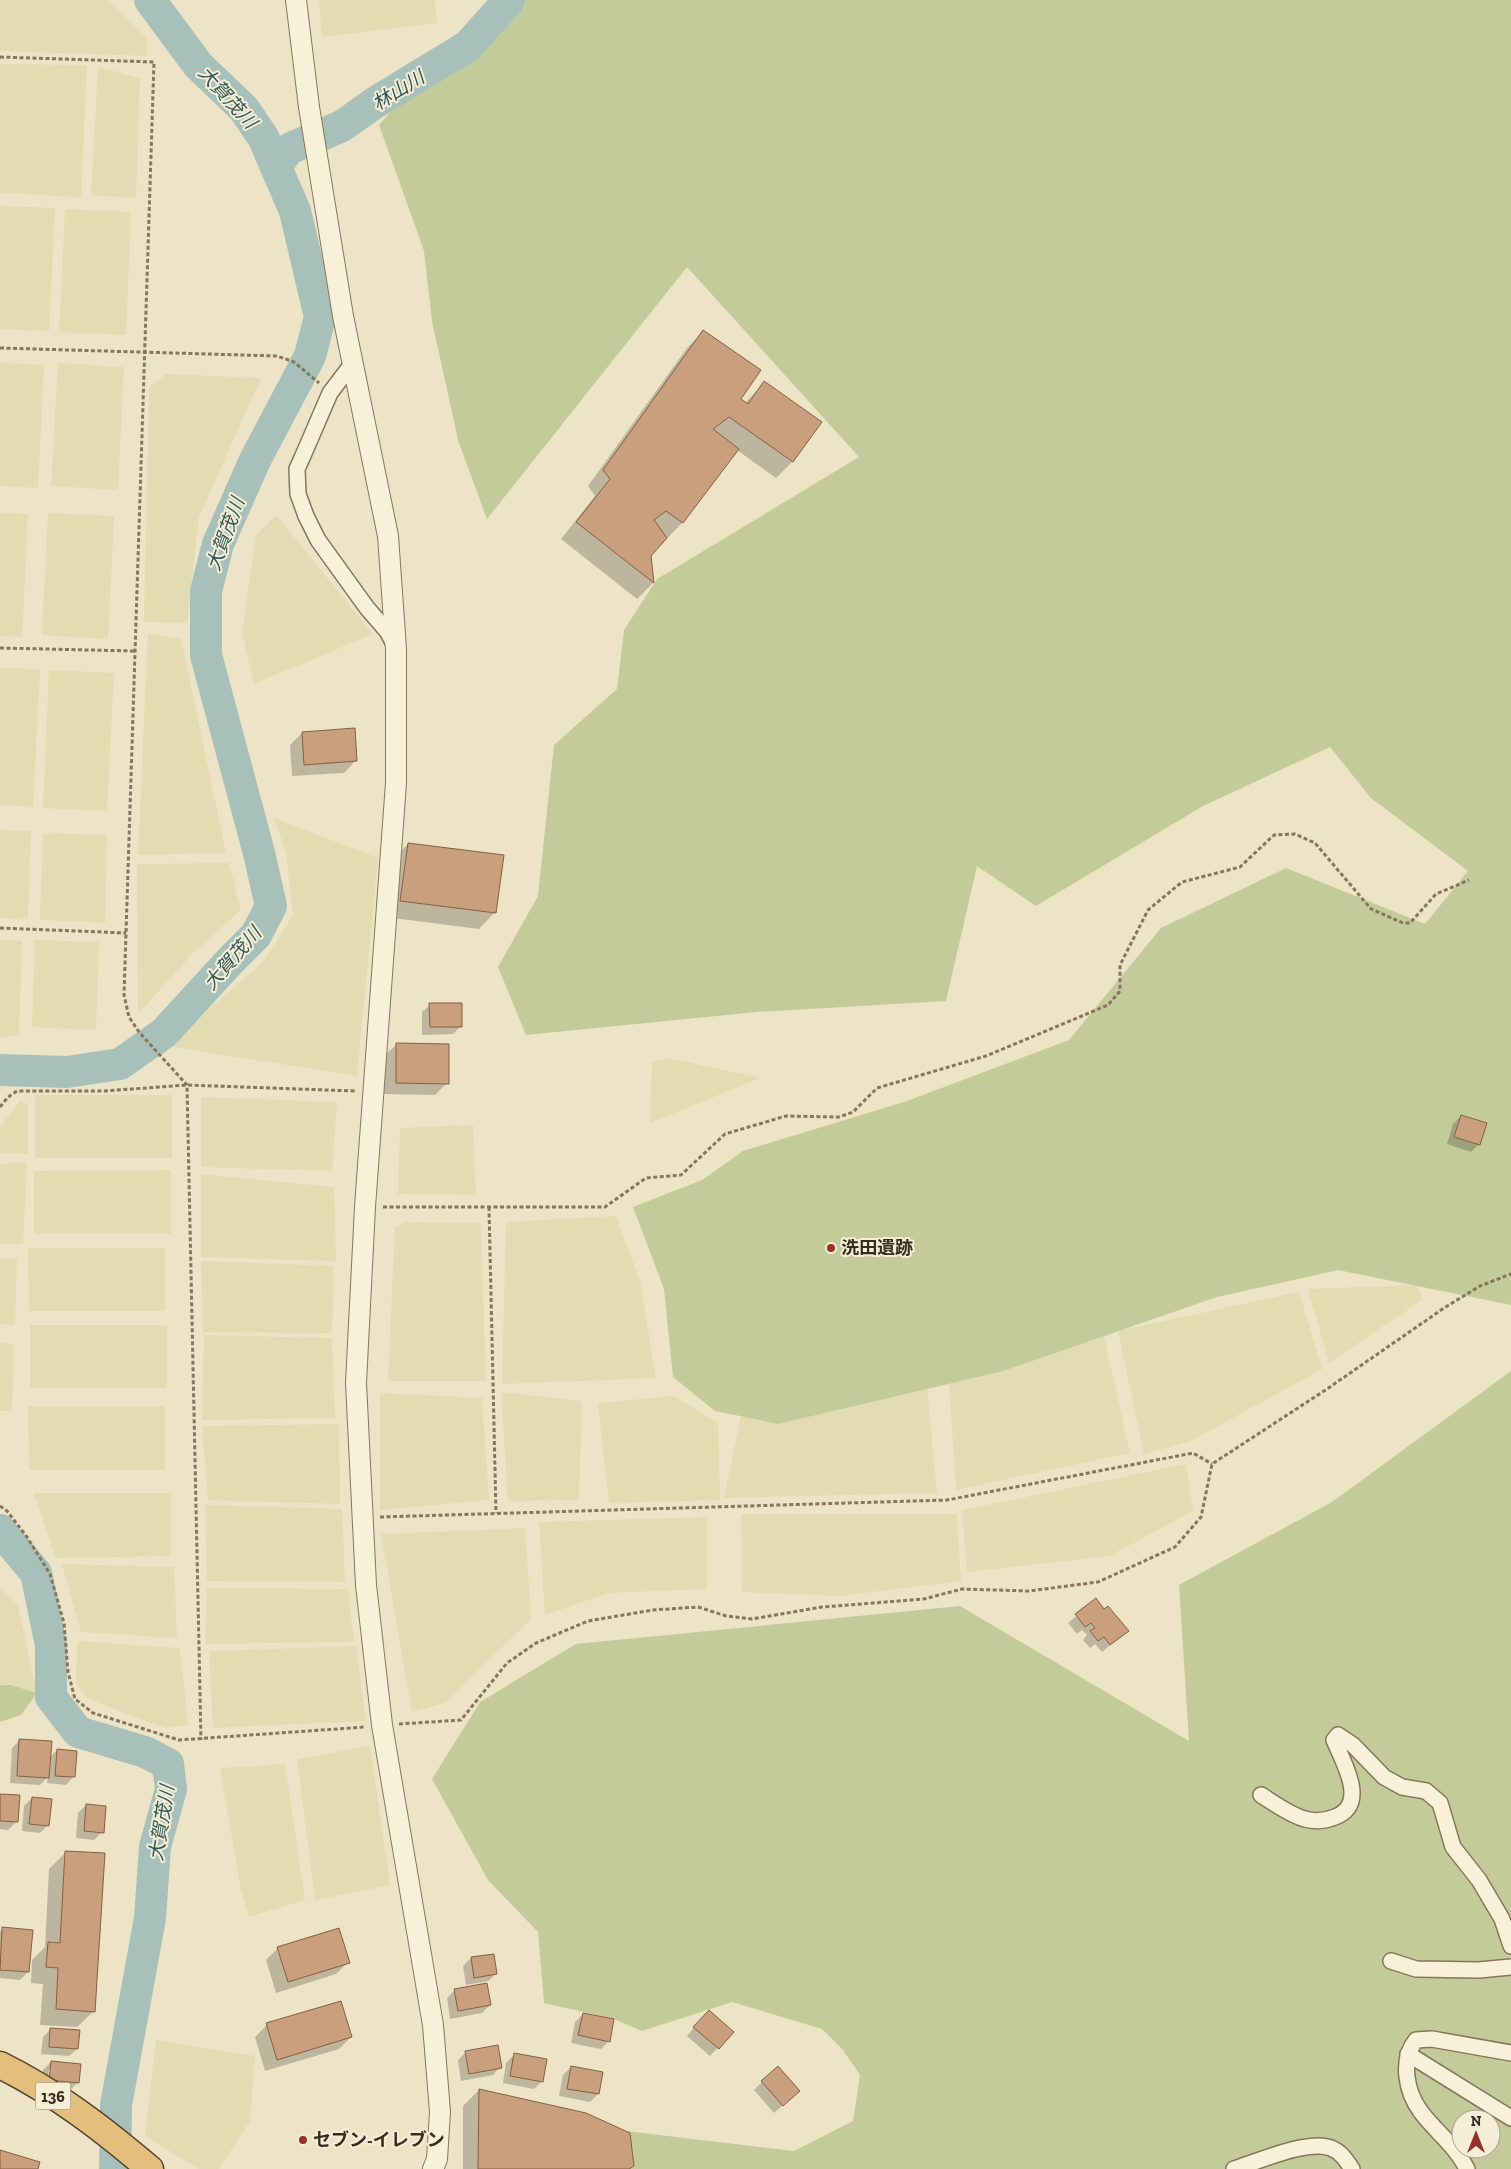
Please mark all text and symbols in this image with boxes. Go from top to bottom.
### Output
water label: 大賀茂川 [194,61,263,135]
water label: 林山川 [368,65,430,115]
water label: 大賀茂川 [202,493,250,574]
water label: 大賀茂川 [199,921,267,995]
place label: 洗田遺跡 [841,1237,913,1259]
marker: 洗田遺跡 [825,1242,837,1254]
water label: 大賀茂川 [144,1782,179,1862]
road number: 136 [36,2082,70,2110]
north arrow [1451,2109,1501,2159]
text: N [1471,2113,1482,2130]
place label: セブン-イレブン [313,2129,445,2151]
marker: セブン-イレブン [297,2134,309,2146]

